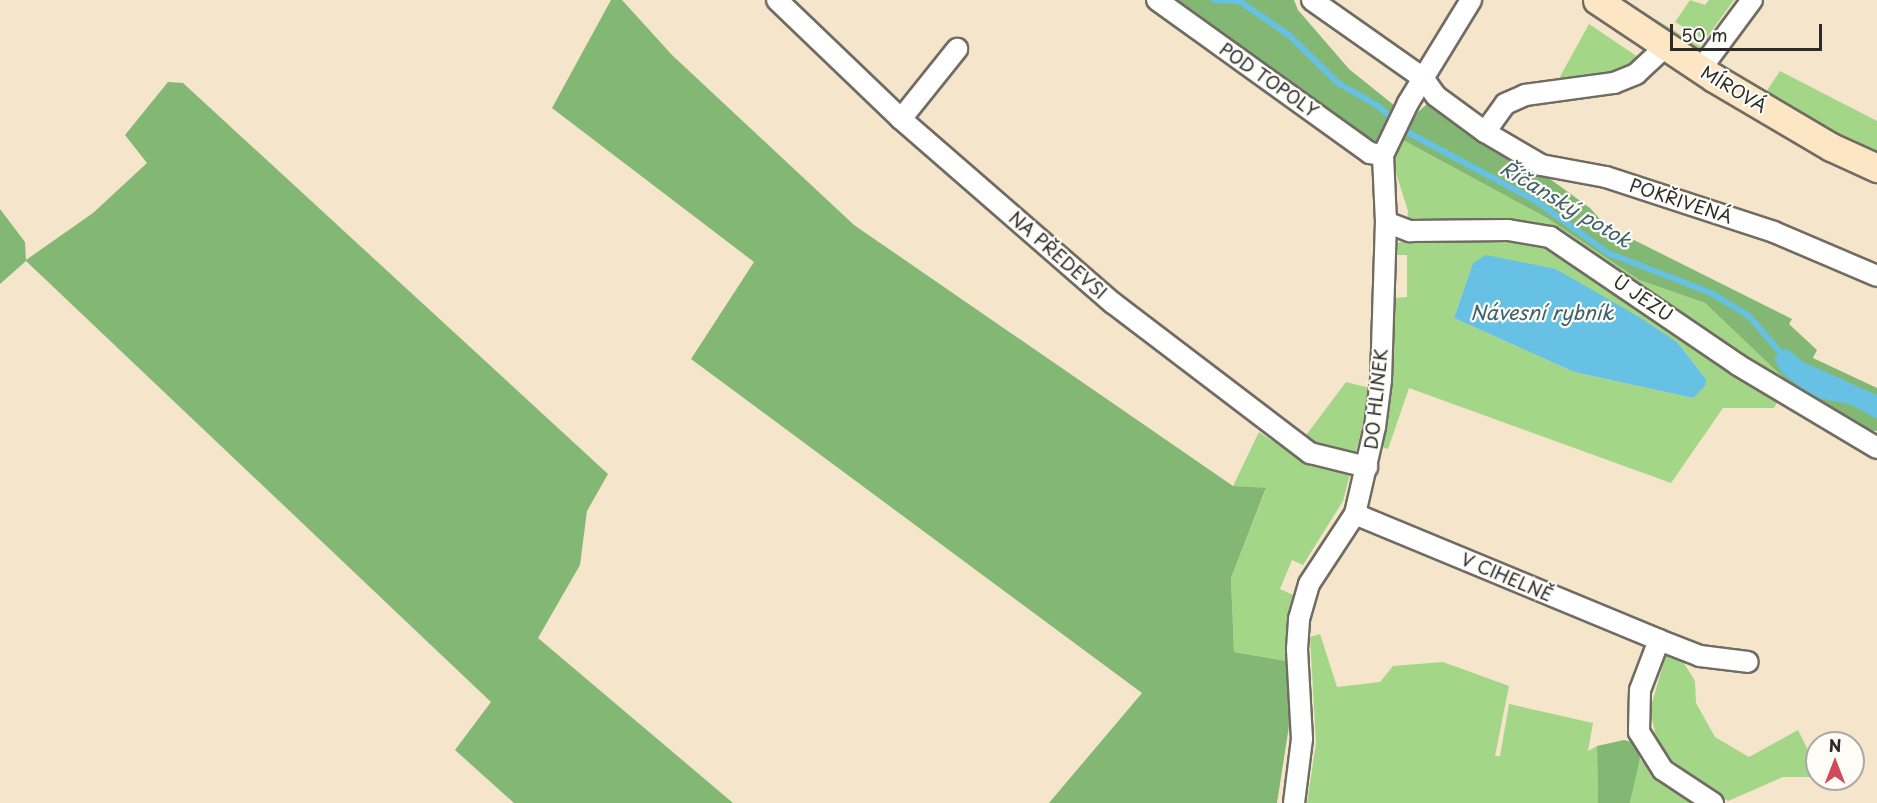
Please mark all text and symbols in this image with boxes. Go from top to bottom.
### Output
scale bar [1673,12,1824,50]
text: 50 m [1681,21,1728,48]
street label: POD TOPOLY [1215,38,1323,122]
street label: MÍROVÁ [1697,61,1771,117]
water label: Říčanský potok [1496,155,1636,253]
street label: POKŘIVENÁ [1627,174,1735,228]
street label: NA PŘEDEVSI [1005,207,1111,303]
street label: U JEZU [1609,270,1677,326]
water label: Návesní rybník [1470,300,1614,324]
street label: DO HLINEK [1360,348,1392,450]
street label: V CIHELNĚ [1457,548,1557,606]
north arrow [1805,731,1865,791]
text: N [1829,733,1841,757]

